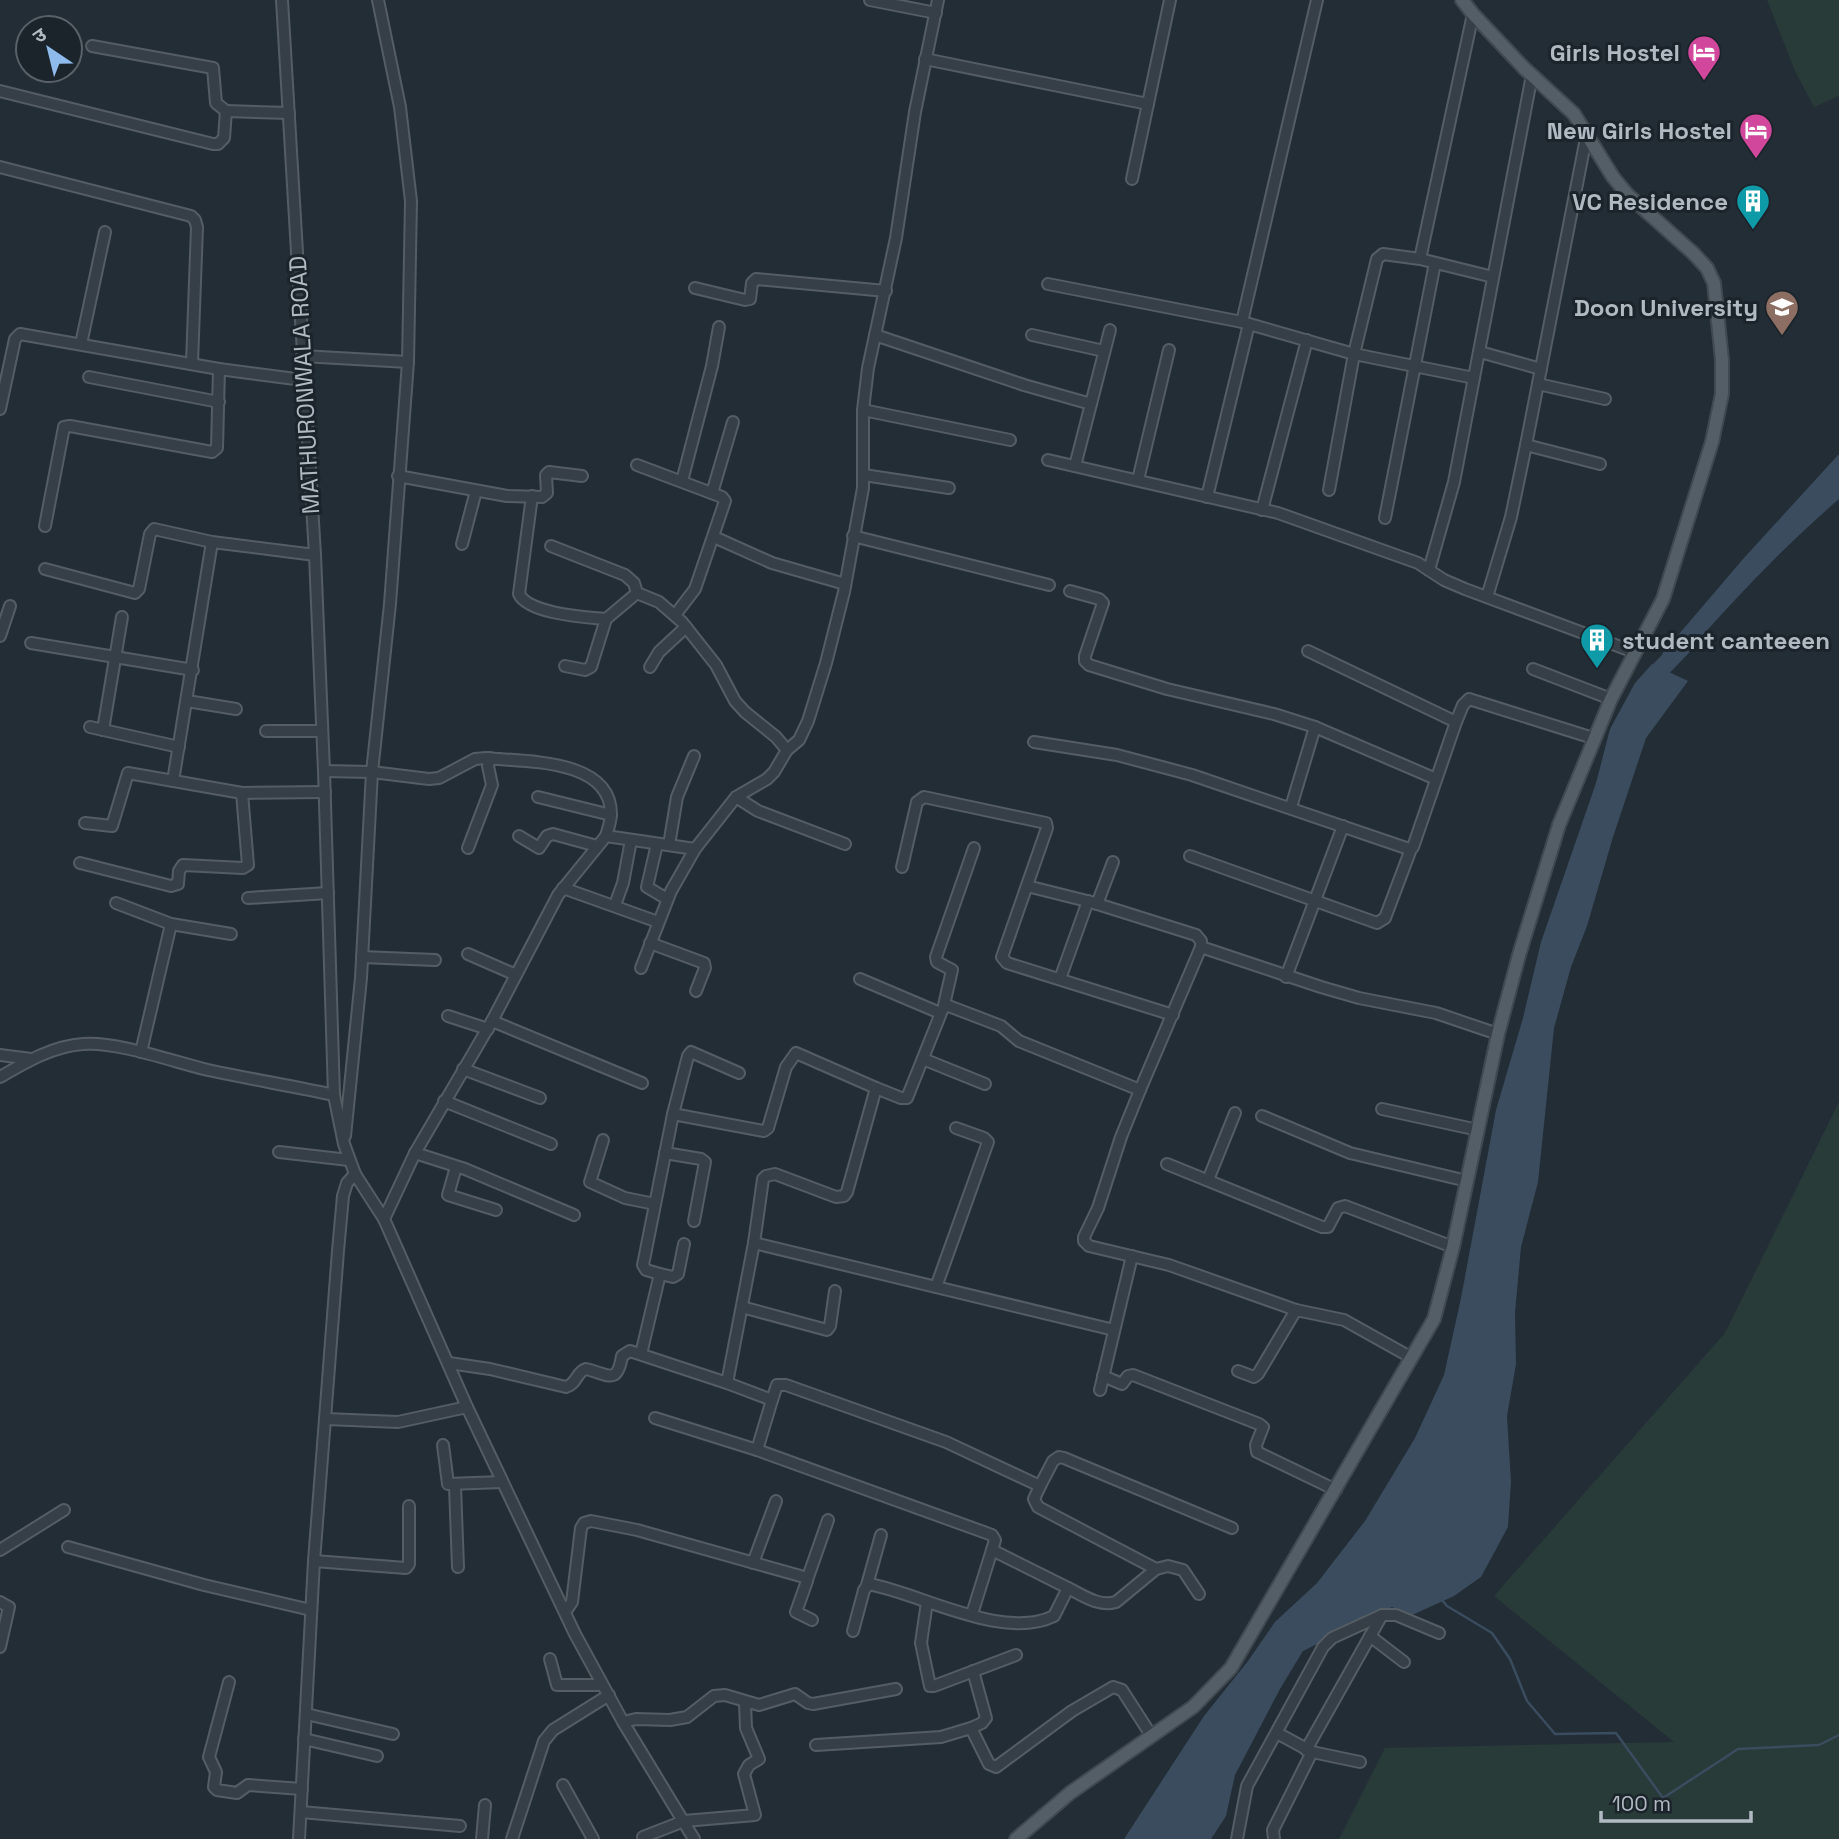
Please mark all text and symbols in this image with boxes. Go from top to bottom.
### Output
north arrow [14,14,84,84]
text: उ [28,22,52,49]
hotel icon: Girls Hostel [1685,33,1723,82]
place label: Girls Hostel [1550,37,1680,68]
hotel icon: New Girls Hostel [1737,111,1775,160]
place label: New Girls Hostel [1547,115,1732,146]
building icon: VC Residence [1734,182,1772,231]
place label: VC Residence [1572,186,1728,217]
street label: MATHURONWALA ROAD [282,255,326,515]
school or university icon: Doon University [1763,288,1801,337]
place label: Doon University [1574,292,1758,323]
building icon: student canteeen [1578,621,1616,670]
place label: student canteeen [1622,625,1830,656]
scale bar [1601,1780,1752,1824]
text: 100 m [1612,1790,1671,1817]

